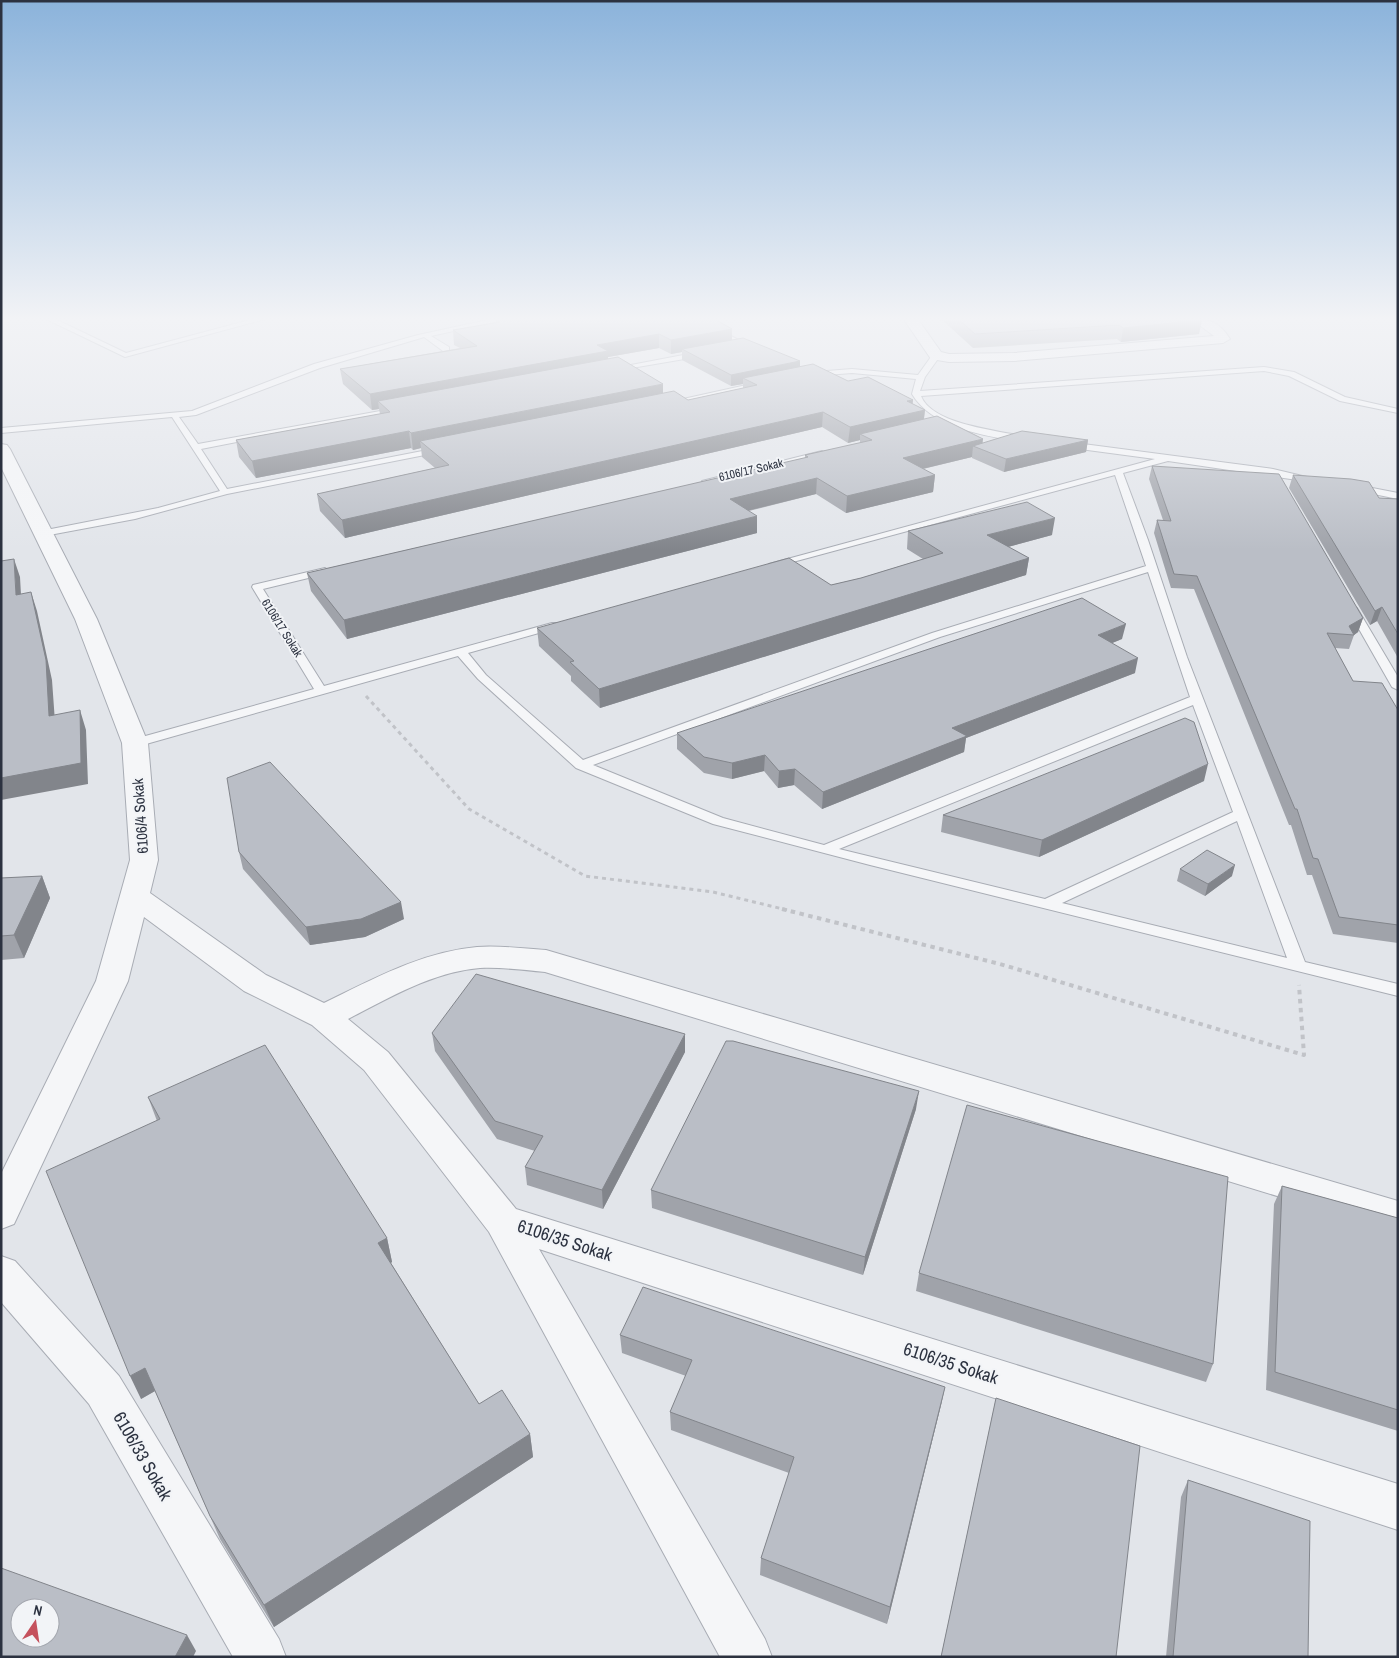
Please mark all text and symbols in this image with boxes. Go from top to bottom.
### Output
street label: 6106/17 Sokak [717,455,785,485]
street label: 6106/17 Sokak [258,596,306,660]
street label: 6106/4 Sokak [127,777,153,854]
street label: 6106/35 Sokak [514,1213,616,1267]
street label: 6106/35 Sokak [900,1336,1002,1390]
street label: 6106/33 Sokak [108,1407,179,1505]
north arrow [10,1598,60,1648]
text: N [32,1601,44,1620]

